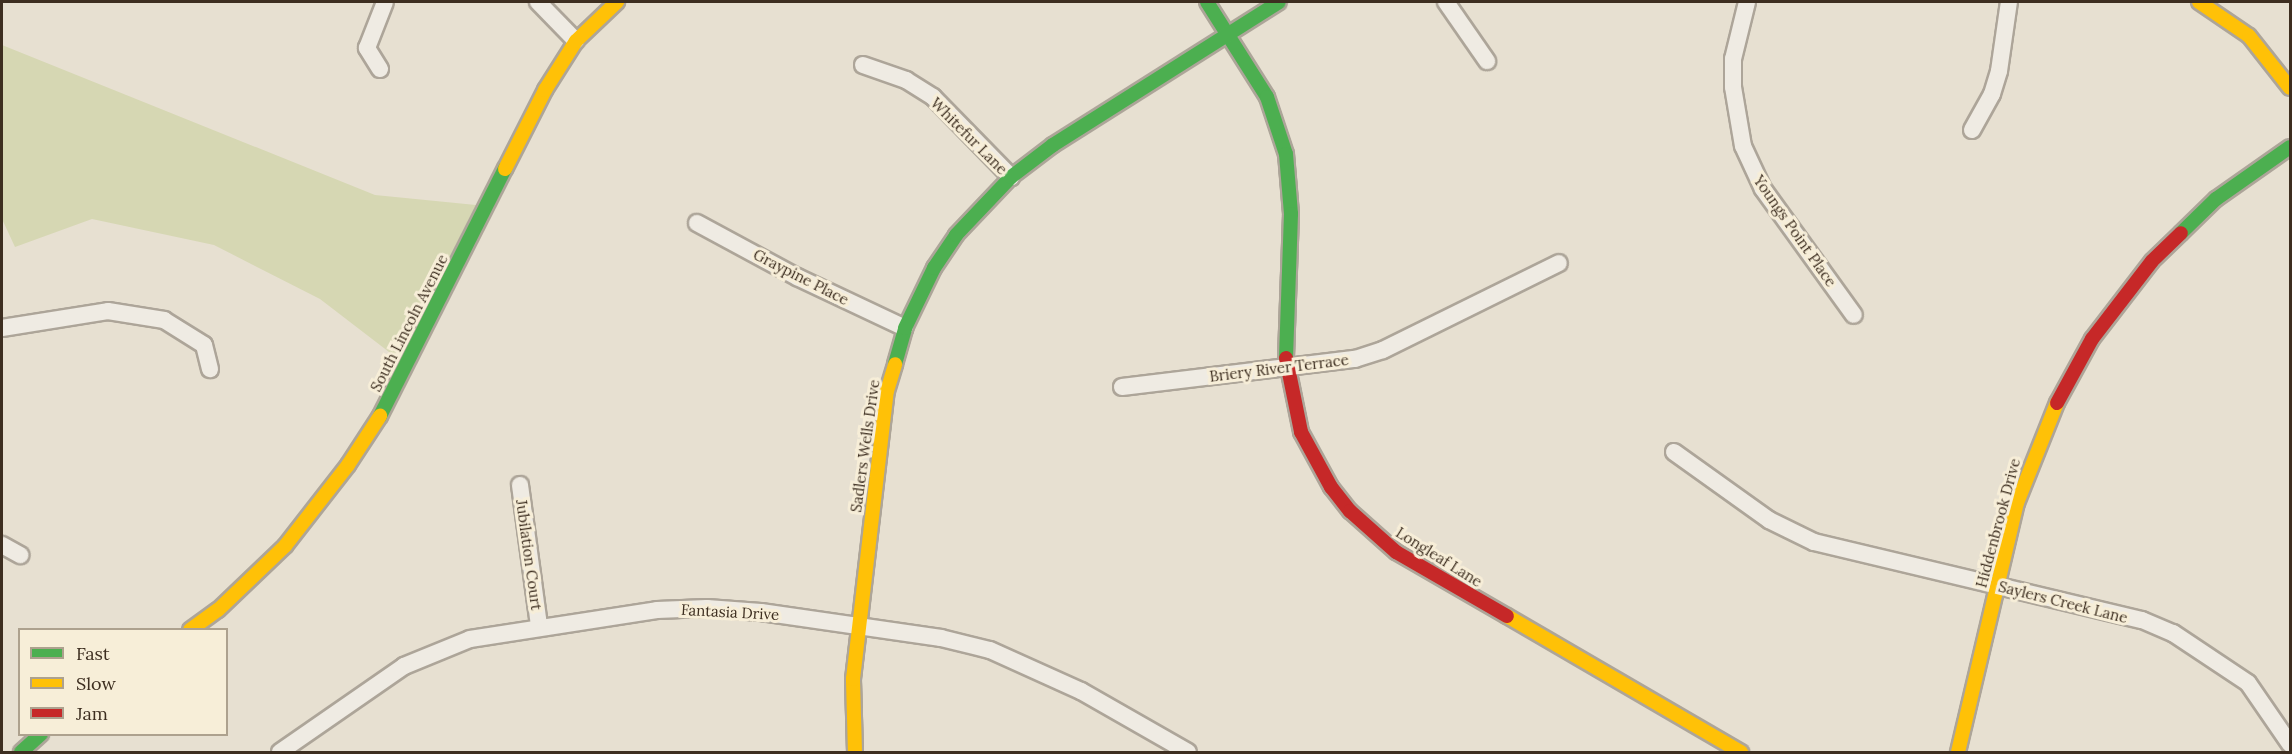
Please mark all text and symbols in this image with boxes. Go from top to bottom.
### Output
street label: Whitefur Lane [927,94,1011,178]
street label: Youngs Point Place [1750,172,1840,290]
street label: Graypine Place [750,245,852,309]
street label: South Lincoln Avenue [367,251,451,395]
street label: Briery River Terrace [1208,351,1350,385]
street label: Sadlers Wells Drive [847,378,883,514]
street label: Hiddenbrook Drive [1972,456,2024,590]
street label: Jubilation Court [512,498,546,612]
street label: Longleaf Lane [1393,523,1485,591]
street label: Saylers Creek Lane [1997,577,2129,627]
street label: Fantasia Drive [680,600,780,624]
legend [18,628,228,736]
text: Fast [76,642,110,665]
text: Slow [76,672,116,695]
text: Jam [76,702,108,725]

